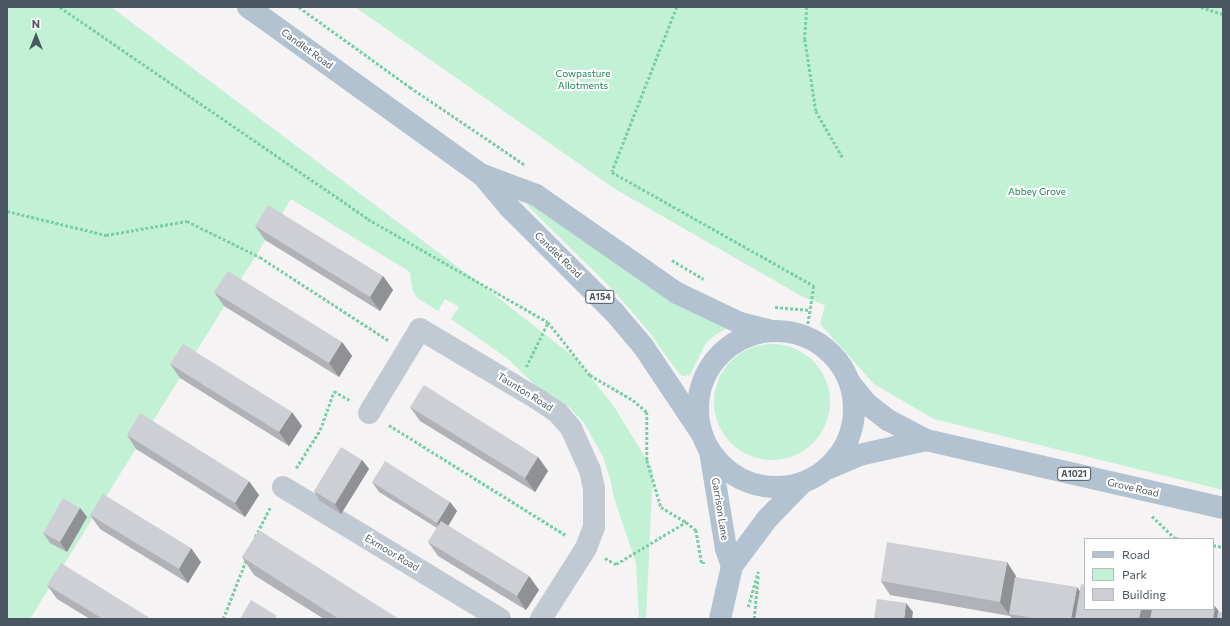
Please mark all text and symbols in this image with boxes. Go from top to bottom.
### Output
north arrow [16,16,56,56]
text: N [32,17,40,30]
street label: Candlet Road [279,26,335,72]
park label: Cowpasture Allotments [555,67,611,90]
park label: Abbey Grove [1008,186,1066,198]
street label: Candlet Road [532,230,584,280]
road number: A154 [585,290,615,304]
street label: Taunton Road [495,370,555,414]
road number: A1021 [1057,467,1091,481]
street label: Grove Road [1106,476,1160,500]
street label: Garrison Lane [709,477,731,541]
street label: Exmoor Road [363,532,421,574]
legend [1084,538,1214,610]
text: Road [1122,547,1150,561]
text: Park [1122,567,1147,581]
text: Building [1122,587,1166,601]

